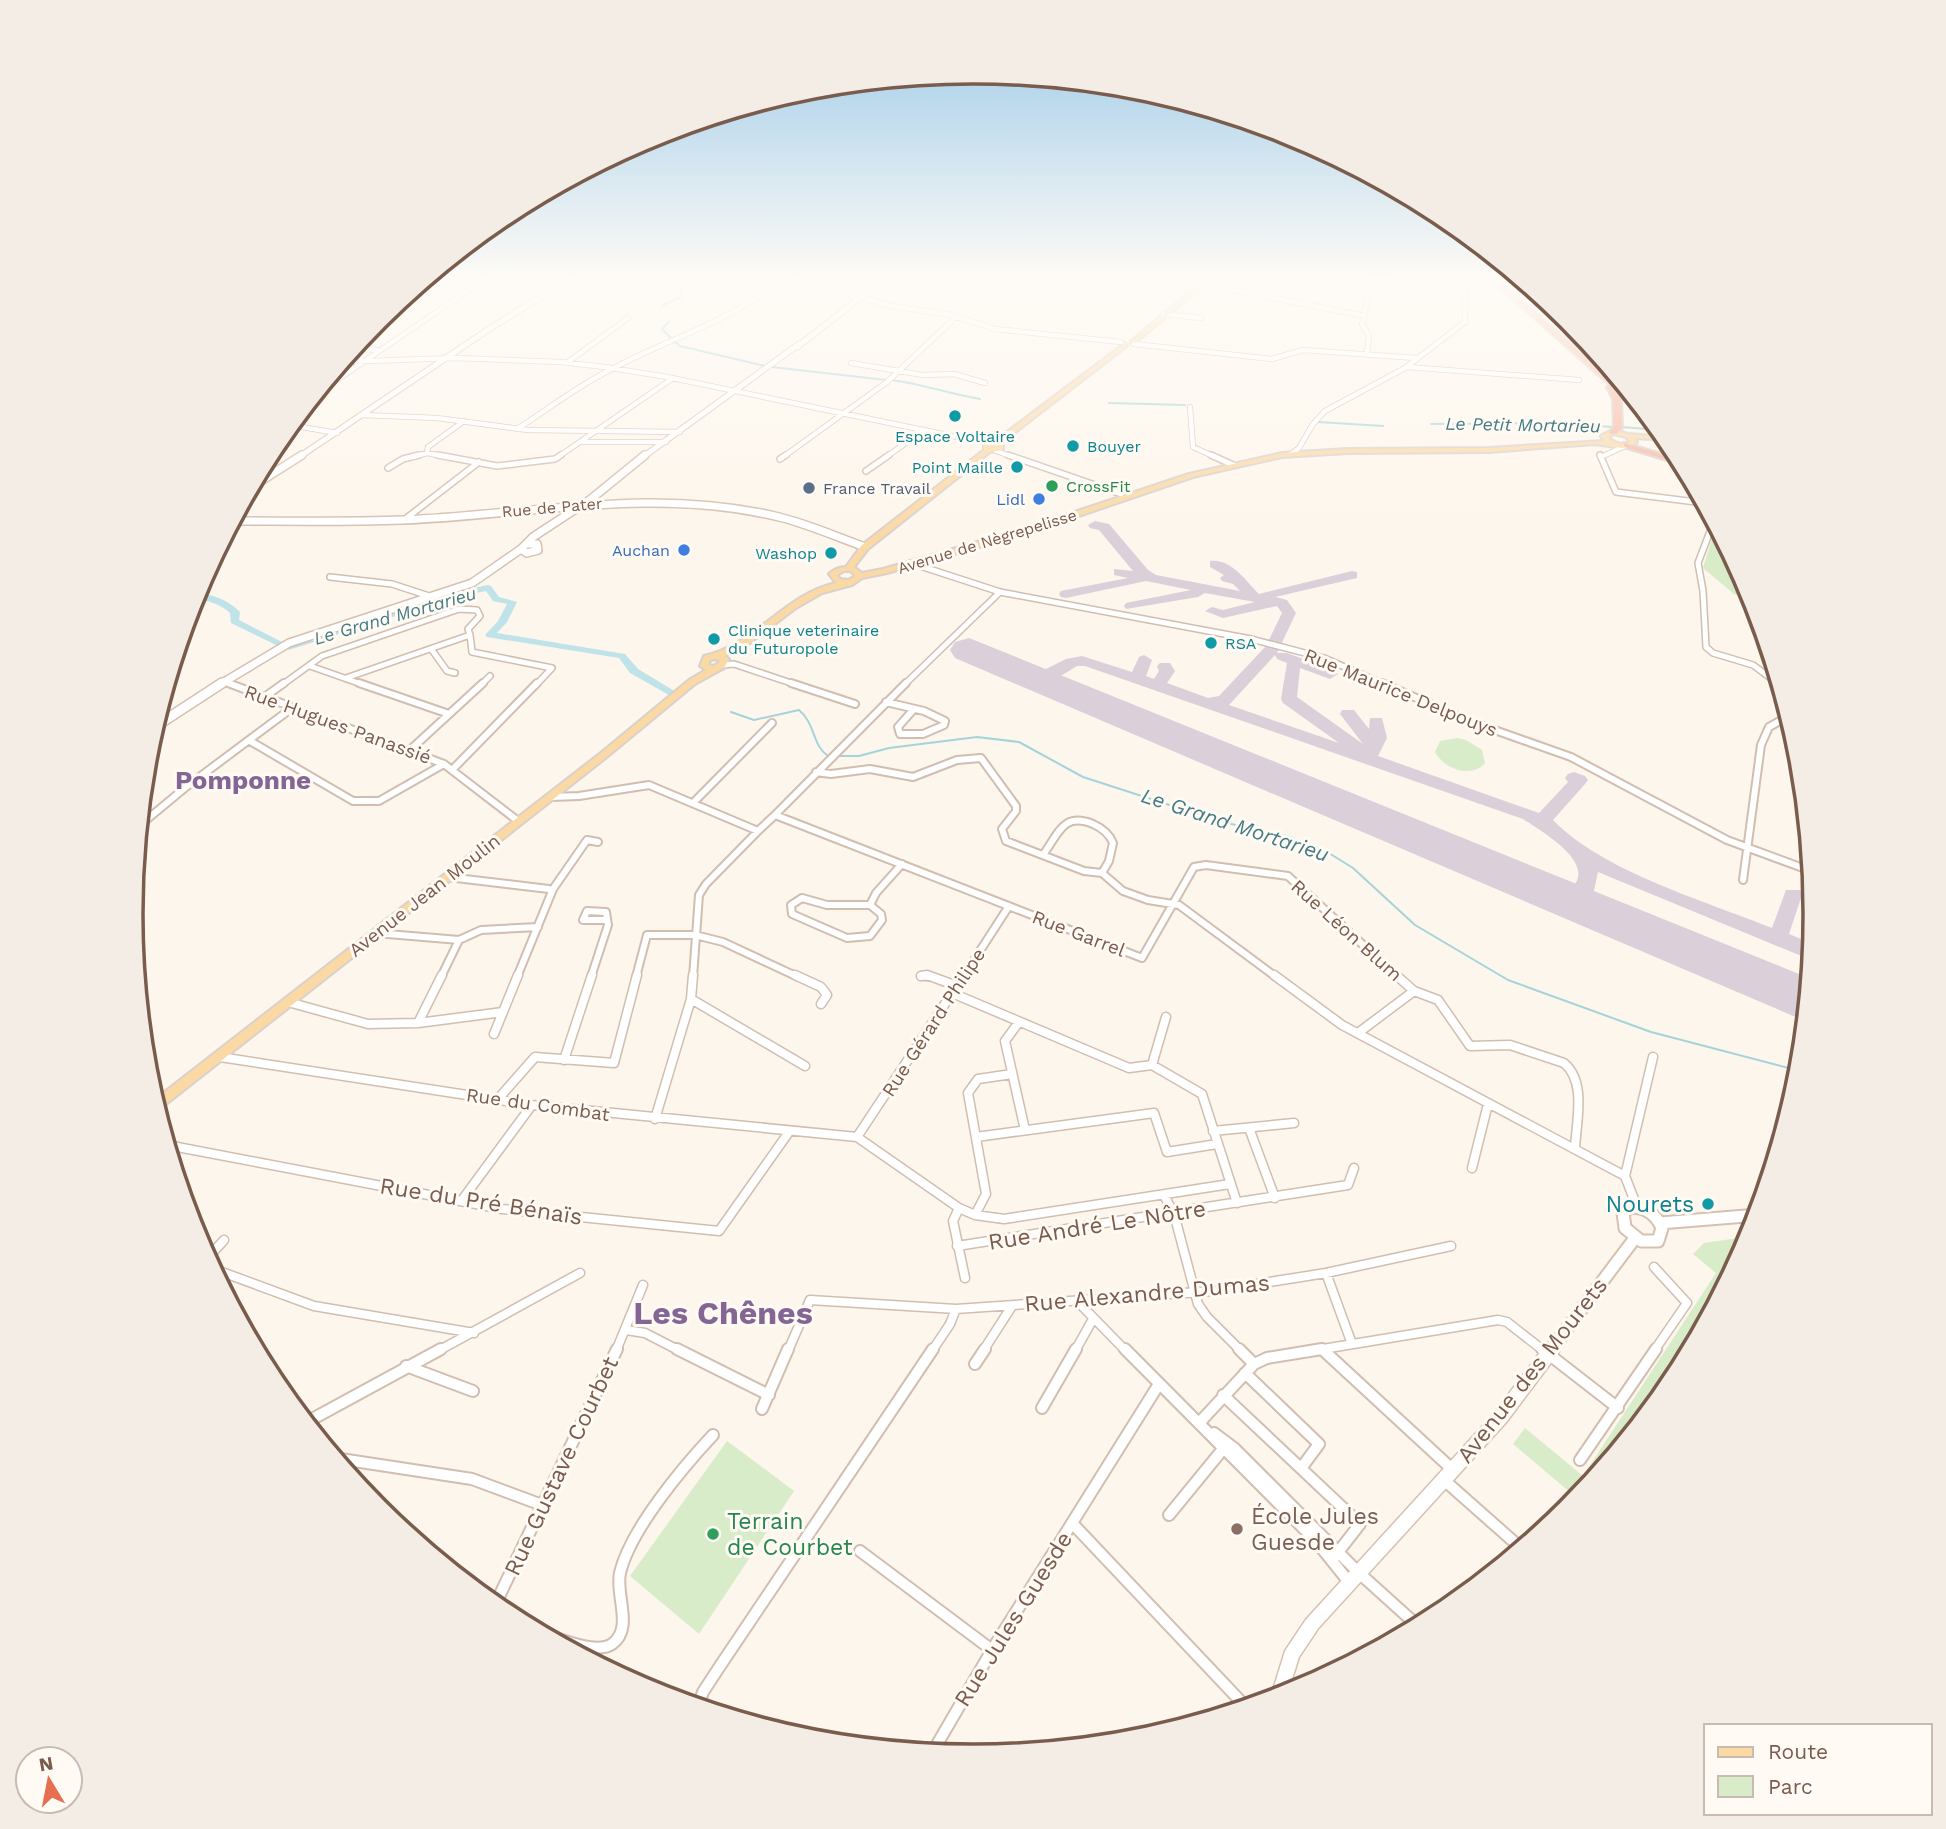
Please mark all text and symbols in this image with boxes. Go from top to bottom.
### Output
marker: Espace Voltaire [947,408,963,424]
water label: Le Petit Mortarieu [1445,413,1601,436]
place label: Espace Voltaire [895,427,1015,446]
place label: Bouyer [1087,437,1141,456]
marker: Bouyer [1065,438,1081,454]
place label: Point Maille [912,458,1003,477]
marker: Point Maille [1009,459,1025,475]
place label: CrossFit [1066,477,1131,496]
marker: CrossFit [1044,478,1060,494]
place label: France Travail [823,479,931,498]
marker: France Travail [801,480,817,496]
place label: Lidl [996,490,1025,509]
marker: Lidl [1031,491,1047,507]
street label: Rue de Pater [501,494,603,521]
street label: Avenue de Nègrepelisse [895,505,1079,578]
place label: Auchan [612,541,670,560]
marker: Auchan [676,542,692,558]
place label: Washop [755,544,817,563]
marker: Washop [823,545,839,561]
water label: Le Grand Mortarieu [311,582,479,649]
place label: Clinique veterinaire du Futuropole [728,621,879,658]
marker: Clinique veterinaire du Futuropole [706,631,722,647]
place label: RSA [1225,634,1257,653]
marker: RSA [1203,635,1219,651]
street label: Rue Maurice Delpouys [1301,643,1501,742]
street label: Rue Hugues Panassié [241,680,434,769]
district label: Pomponne [175,765,311,795]
water label: Le Grand Mortarieu [1138,782,1332,867]
street label: Avenue Jean Moulin [344,829,505,962]
street label: Rue Léon Blum [1286,875,1407,986]
street label: Rue Garrel [1029,905,1129,962]
street label: Rue Gérard Philipe [877,944,990,1101]
street label: Rue du Combat [465,1083,611,1126]
street label: Rue du Pré Bénaïs [378,1172,584,1231]
place label: Nourets [1606,1191,1694,1218]
street label: Rue André Le Nôtre [986,1195,1208,1256]
marker: Nourets [1700,1196,1716,1212]
street label: Rue Alexandre Dumas [1023,1269,1271,1318]
street label: Avenue des Mourets [1452,1272,1613,1468]
district label: Les Chênes [633,1294,813,1332]
street label: Rue Gustave Courbet [499,1352,624,1580]
place label: École Jules Guesde [1251,1503,1379,1556]
place label: Terrain de Courbet [727,1508,853,1561]
marker: École Jules Guesde [1229,1521,1245,1537]
marker: Terrain de Courbet [705,1526,721,1542]
street label: Rue Jules Guesde [949,1527,1078,1712]
legend [1704,1724,1932,1815]
text: Route [1768,1739,1828,1764]
north arrow [14,1745,84,1815]
text: N [37,1751,55,1776]
text: Parc [1768,1774,1813,1799]

